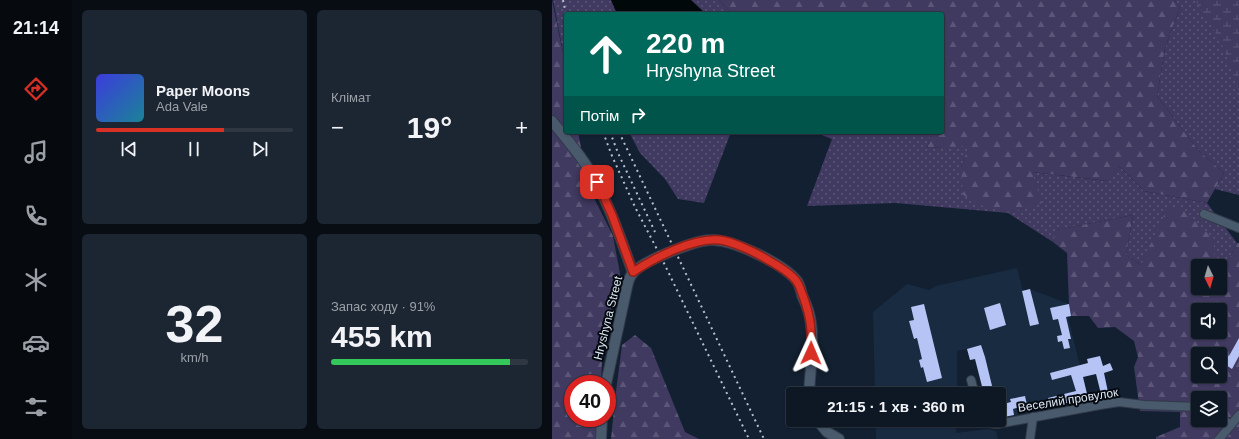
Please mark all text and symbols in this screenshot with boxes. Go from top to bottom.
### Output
text: 21:14 [13,18,59,38]
icon: ahead [580,28,632,80]
text: 220 m [646,28,725,59]
text: Hryshyna Street [646,61,775,81]
icon: directions [22,75,50,103]
text: Paper Moons [156,82,250,99]
text: Клімат [331,90,371,105]
text: Ada Vale [156,99,208,114]
icon: right [627,104,649,126]
text: Потім [580,107,619,124]
text: 19° [407,111,452,144]
text: − [331,115,344,140]
text: + [515,115,528,140]
icon: music [22,138,50,166]
icon: previous [118,138,140,160]
icon: pause [183,138,205,160]
icon: next [249,138,271,160]
pin [580,165,614,199]
icon: arrive [586,171,608,193]
icon: phone [22,202,50,230]
north arrow [1191,259,1227,295]
map controls [1191,259,1227,427]
icon: climate [22,266,50,294]
street label: Hryshyna Street [591,274,625,361]
text: 32 [166,295,223,353]
text: Запас ходу · 91% [331,299,435,314]
button: sound [1191,303,1227,339]
text: 455 km [331,320,433,353]
icon: car [22,329,50,357]
position arrow [790,332,832,374]
button: search [1191,347,1227,383]
text: km/h [180,350,209,365]
speed limit sign: 40 [564,375,616,427]
street label: Веселий провулок [1017,385,1120,415]
button: layers [1191,391,1227,427]
icon: filters [22,393,50,421]
text: 21:15 · 1 хв · 360 m [827,398,965,415]

